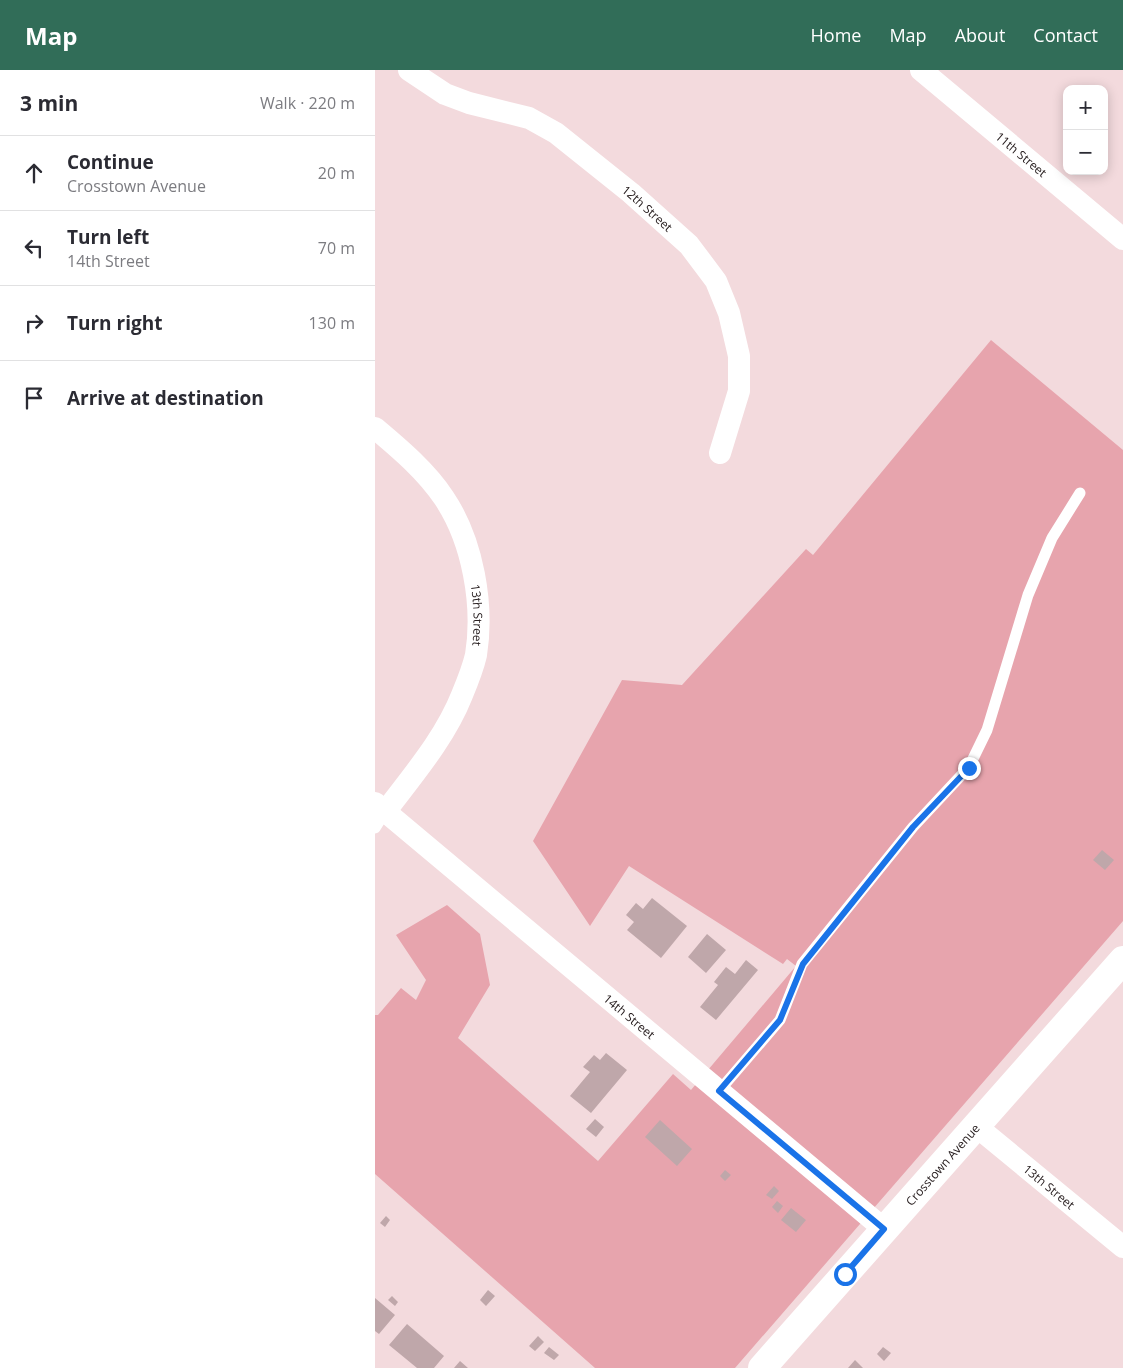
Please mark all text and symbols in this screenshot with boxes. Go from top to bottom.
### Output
text: Map [25,19,77,52]
text: Home [811,23,861,47]
text: Map [889,23,927,47]
text: About [955,23,1005,47]
text: Contact [1033,23,1098,47]
map controls [1063,85,1108,175]
button: + [1063,85,1108,130]
text: 3 min [20,89,78,117]
text: Walk · 220 m [260,92,355,114]
street label: 11th Street [992,128,1051,180]
button: − [1063,130,1108,175]
text: Continue [67,149,154,175]
icon: ahead [20,159,48,187]
text: 20 m [318,162,355,184]
text: Crosstown Avenue [67,175,206,197]
street label: 12th Street [619,181,676,235]
text: Turn left [67,224,149,250]
icon: left [20,234,48,262]
text: 70 m [318,237,355,259]
text: 14th Street [67,250,150,272]
icon: right [20,309,48,337]
text: Turn right [67,310,162,336]
text: 130 m [309,312,355,334]
icon: arrive [20,384,48,412]
text: Arrive at destination [67,385,264,411]
street label: 13th Street [467,583,487,647]
route end [958,757,981,780]
street label: 14th Street [600,990,659,1043]
street label: Crosstown Avenue [901,1119,983,1209]
street label: 13th Street [1020,1160,1079,1213]
route start [834,1263,857,1286]

